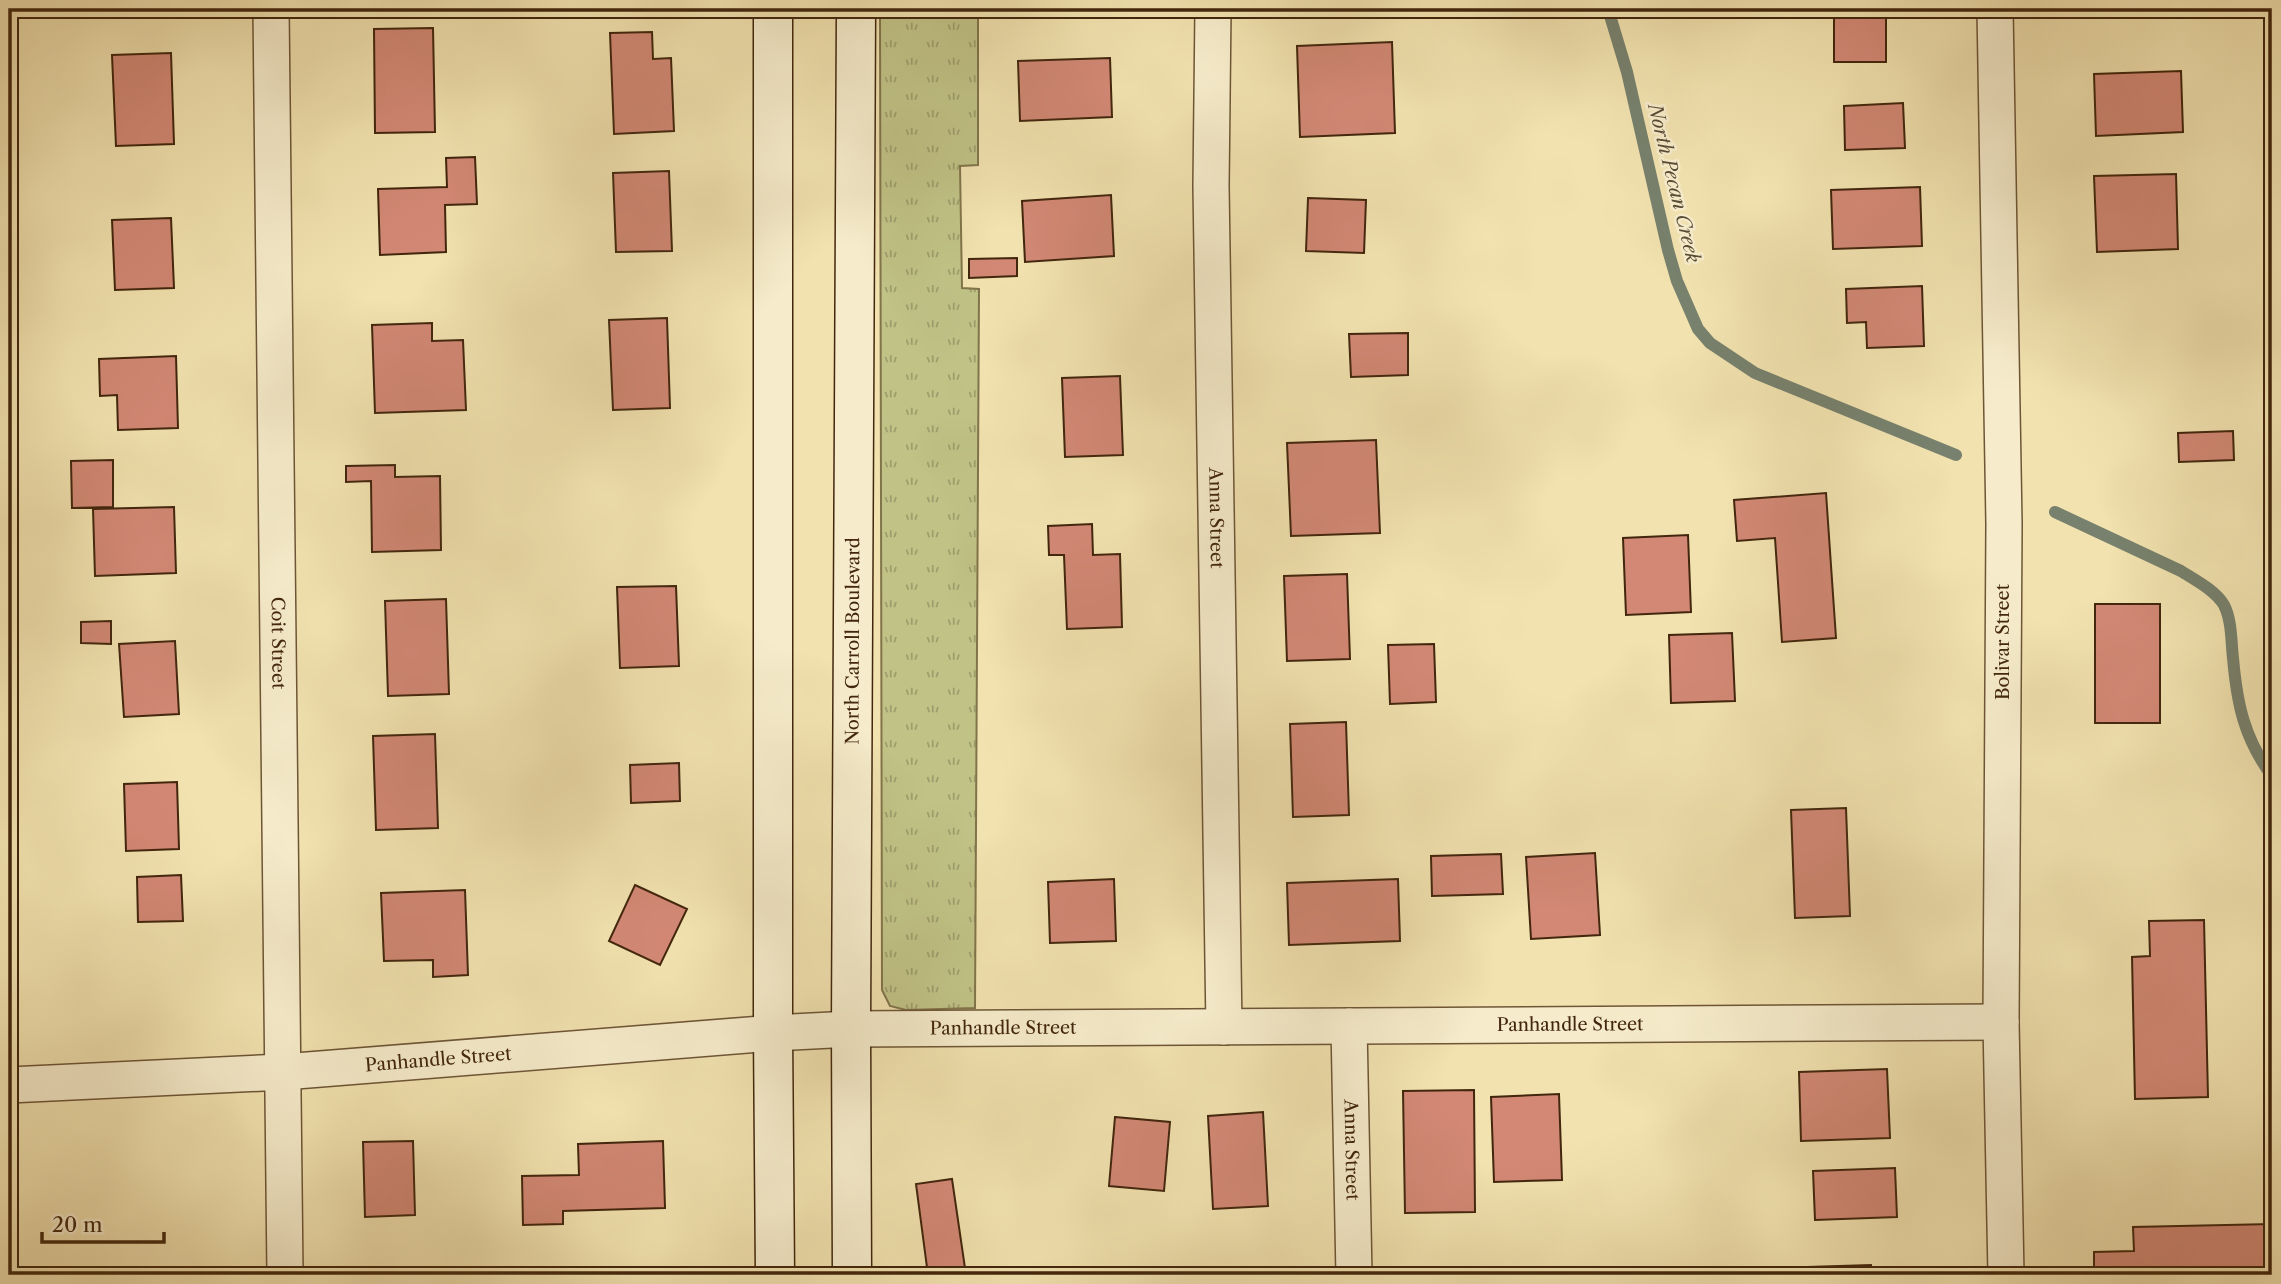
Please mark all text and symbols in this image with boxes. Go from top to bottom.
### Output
water label: North Pecan Creek [1643,99,1705,265]
street label: Anna Street [1204,466,1228,569]
street label: North Carroll Boulevard [841,537,864,745]
street label: Bolivar Street [1992,583,2014,700]
street label: Coit Street [266,596,290,690]
street label: Panhandle Street [1497,1013,1644,1036]
street label: Panhandle Street [930,1017,1077,1040]
street label: Panhandle Street [364,1043,513,1076]
street label: Anna Street [1339,1098,1364,1201]
scale bar [42,1200,164,1244]
text: 20 m [52,1212,103,1237]

